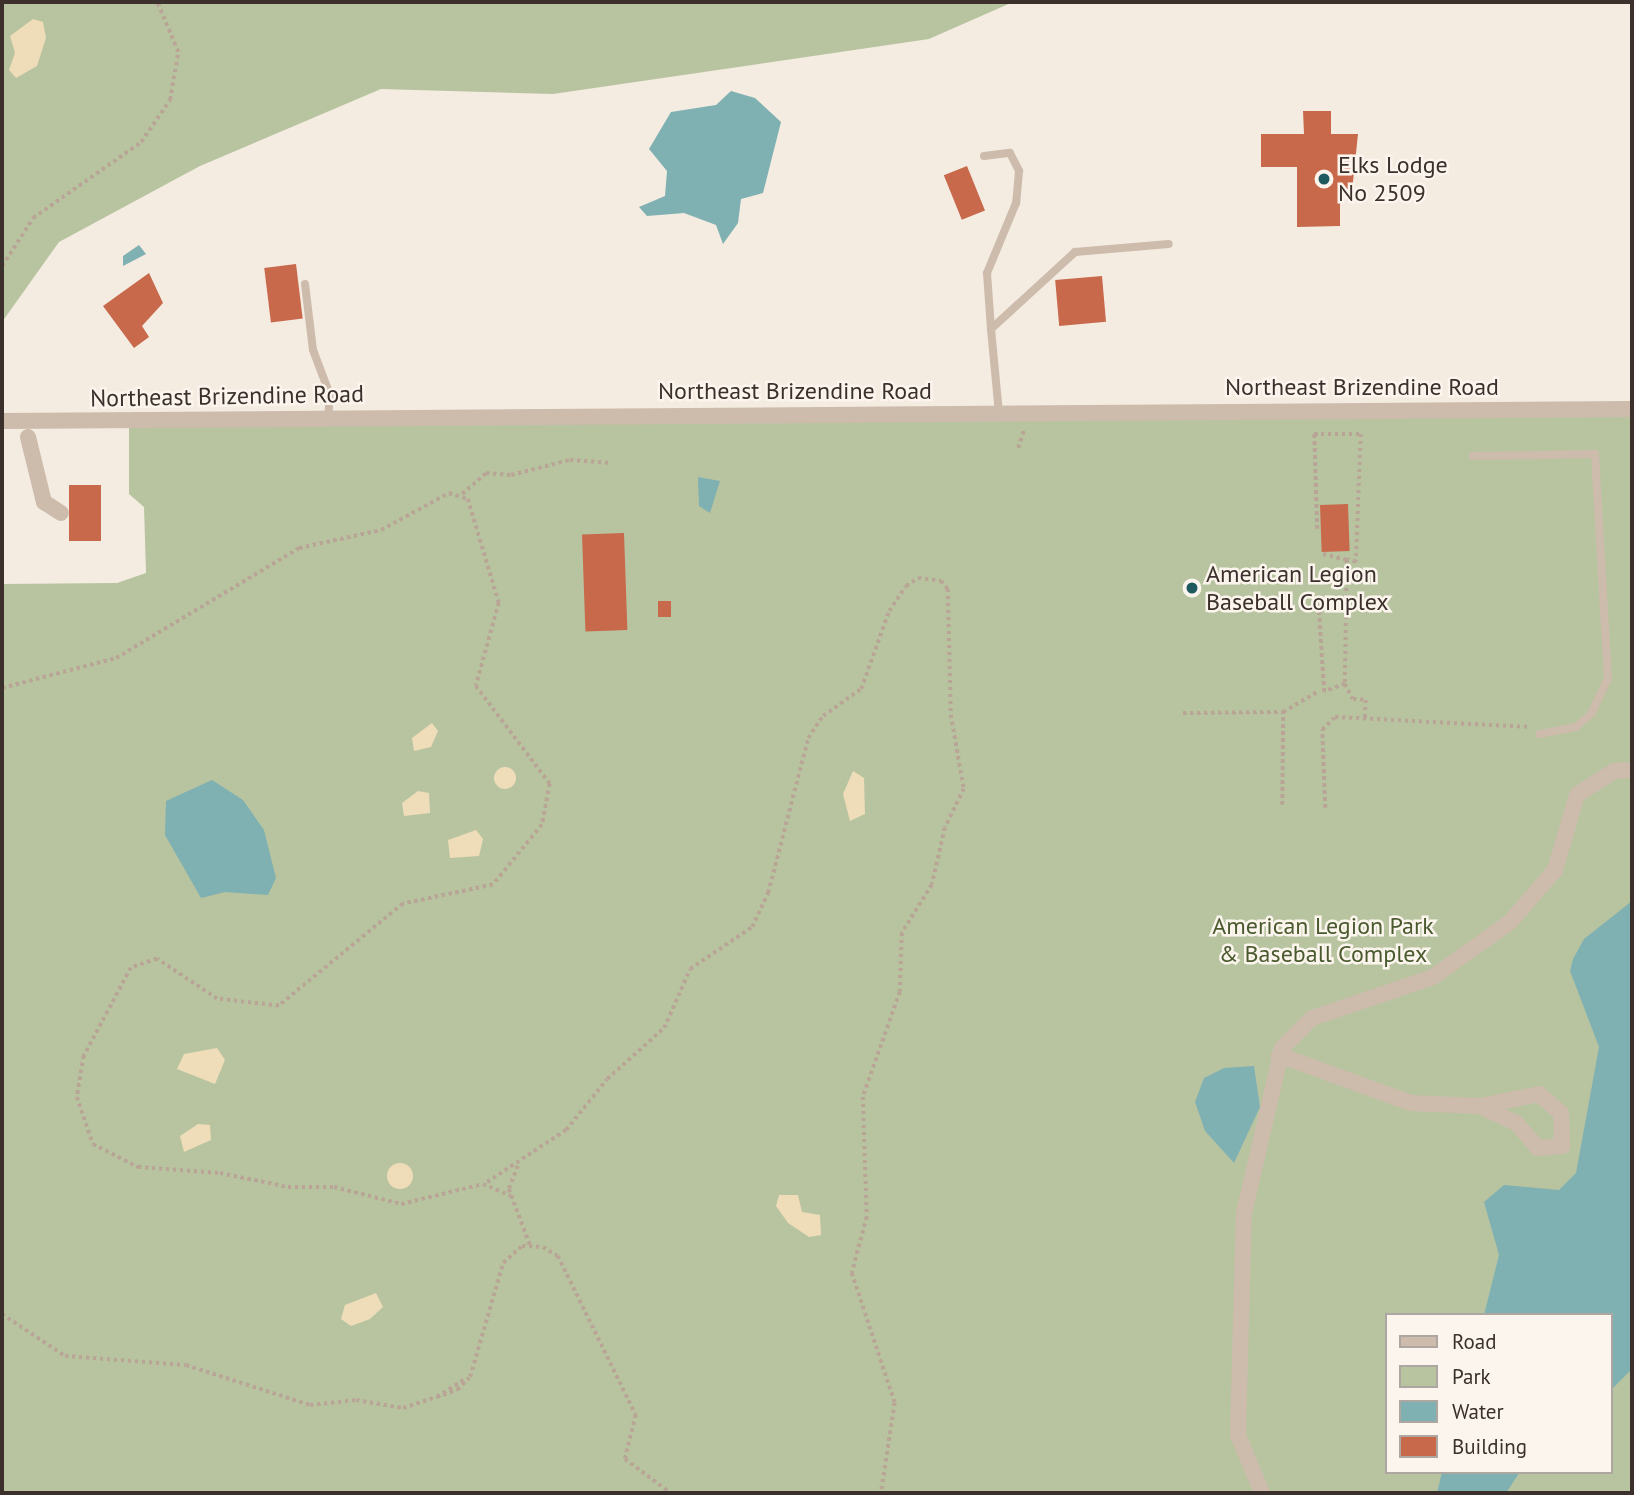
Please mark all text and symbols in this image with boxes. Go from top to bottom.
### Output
place label: Elks Lodge No 2509 [1338,151,1448,207]
marker: Elks Lodge No 2509 [1316,171,1332,187]
street label: Northeast Brizendine Road [1225,373,1499,401]
street label: Northeast Brizendine Road [658,377,932,405]
street label: Northeast Brizendine Road [90,379,364,413]
place label: American Legion Baseball Complex [1206,560,1389,616]
marker: American Legion Baseball Complex [1184,580,1200,596]
park label: American Legion Park & Baseball Complex [1212,912,1434,968]
legend [1386,1313,1613,1474]
text: Road [1452,1328,1496,1355]
text: Park [1452,1363,1491,1390]
text: Water [1452,1398,1504,1425]
text: Building [1452,1433,1527,1460]

